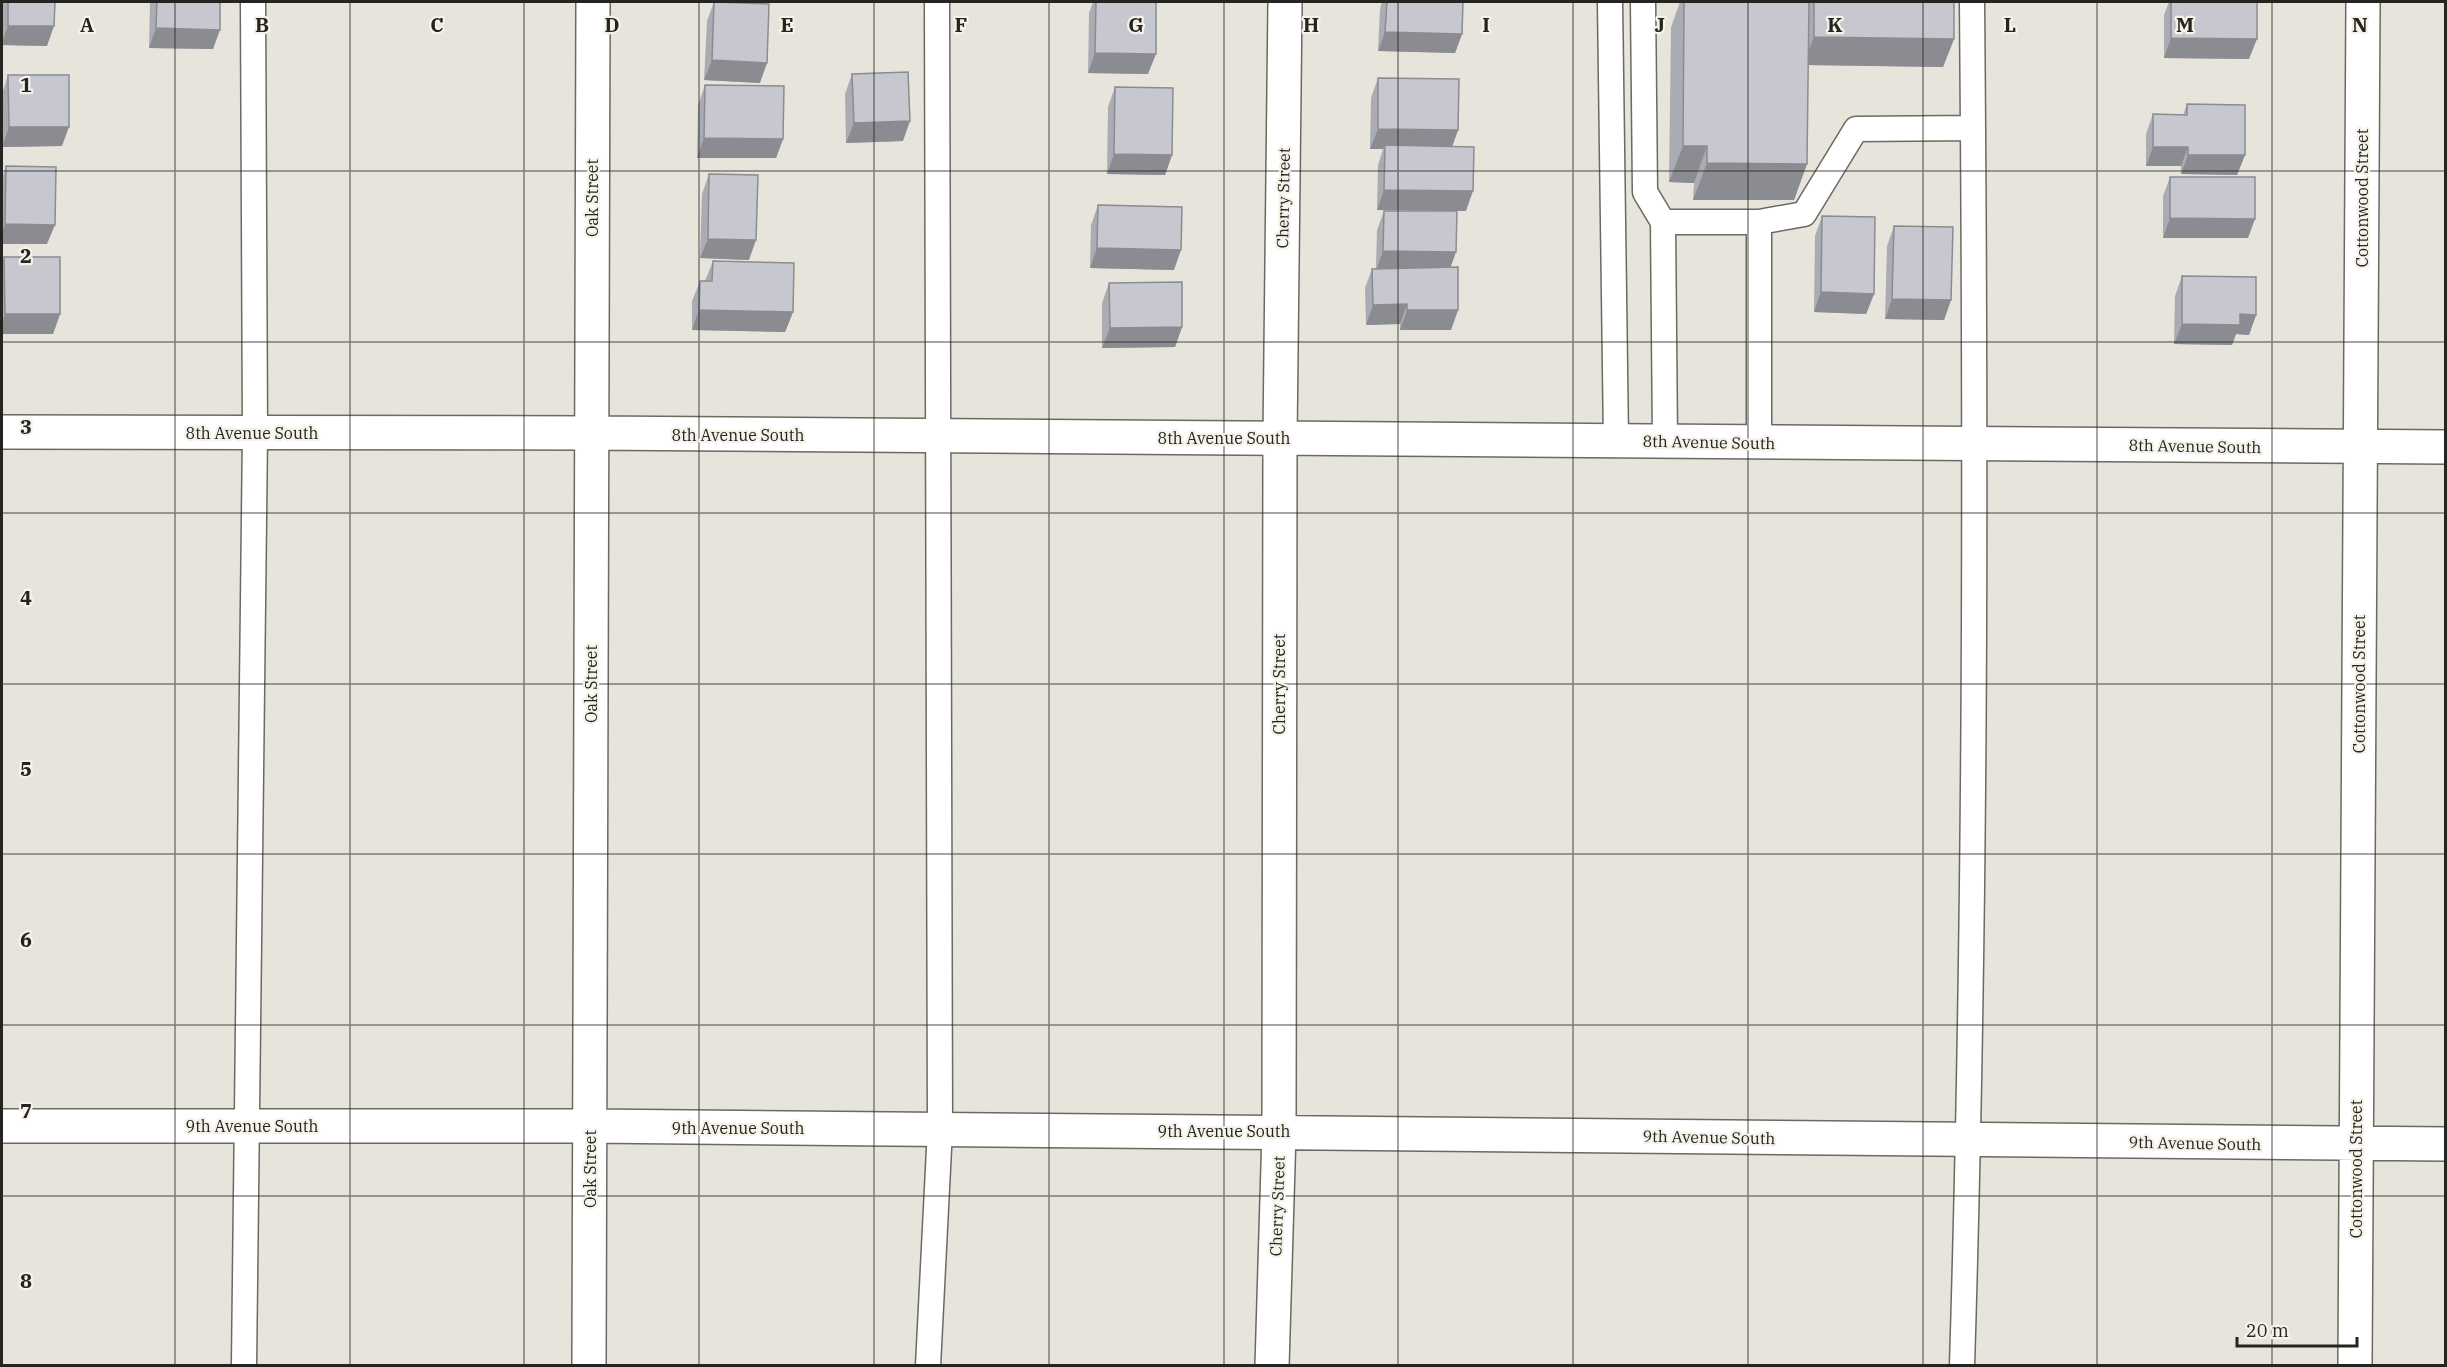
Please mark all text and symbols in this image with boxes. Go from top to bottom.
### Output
text: A [80,11,94,38]
text: B [255,11,269,38]
text: C [430,11,444,38]
text: D [604,11,620,38]
text: E [780,11,794,38]
text: F [955,11,967,38]
text: G [1128,11,1144,38]
text: H [1303,11,1319,38]
text: I [1482,11,1490,38]
text: J [1655,11,1665,38]
text: K [1827,11,1843,38]
text: L [2004,11,2016,38]
text: M [2176,11,2194,38]
text: N [2352,11,2368,38]
text: 1 [20,71,32,98]
street label: Cottonwood Street [2352,128,2372,267]
street label: Cherry Street [1272,147,1294,249]
street label: Oak Street [582,159,602,237]
text: 2 [20,242,32,269]
text: 3 [20,413,32,440]
street label: 8th Avenue South [186,423,318,443]
street label: 8th Avenue South [672,425,804,445]
street label: 8th Avenue South [1158,428,1290,448]
street label: 8th Avenue South [1642,431,1776,453]
street label: 8th Avenue South [2128,435,2262,457]
text: 4 [20,584,32,611]
street label: Cottonwood Street [2349,614,2369,753]
street label: Cherry Street [1269,633,1289,734]
street label: Oak Street [581,645,601,723]
text: 5 [20,755,32,782]
text: 6 [20,926,32,953]
text: 7 [20,1097,32,1124]
street label: Cottonwood Street [2346,1099,2366,1238]
street label: 9th Avenue South [186,1116,318,1136]
street label: 9th Avenue South [672,1118,804,1138]
street label: 9th Avenue South [1158,1121,1290,1141]
street label: 9th Avenue South [1642,1126,1776,1148]
street label: Oak Street [580,1130,600,1208]
street label: 9th Avenue South [2128,1132,2262,1154]
street label: Cherry Street [1265,1155,1289,1257]
text: 8 [20,1267,32,1294]
scale bar [2237,1310,2357,1348]
text: 20 m [2246,1319,2289,1342]

